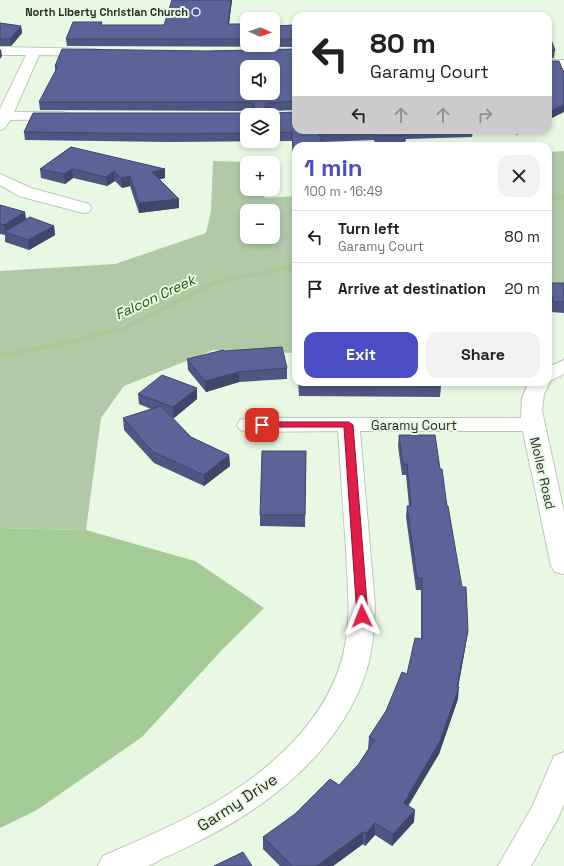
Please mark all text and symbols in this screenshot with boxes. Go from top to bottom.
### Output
place label: North Liberty Christian Church [25,5,188,19]
marker: North Liberty Christian Church [191,7,201,17]
north arrow [240,12,280,52]
map controls [240,12,280,244]
text: 80 m [370,25,436,61]
icon: left [304,28,356,80]
button: sound [240,60,280,100]
text: Garamy Court [370,60,489,83]
icon: left [348,104,370,126]
icon: ahead [390,104,412,126]
icon: ahead [432,104,454,126]
icon: right [474,104,496,126]
button: layers [240,108,280,148]
text: 1 min [304,152,363,183]
button: close [498,155,540,197]
button: + [240,156,280,196]
text: 100 m · 16:49 [304,183,383,200]
button: − [240,204,280,244]
text: Turn left [338,219,400,238]
icon: left [304,226,326,248]
text: 80 m [504,227,540,246]
text: Garamy Court [338,238,424,255]
water label: Falcon Creek [112,270,199,323]
icon: arrive [304,278,326,300]
text: Arrive at destination [338,279,486,298]
text: 20 m [505,279,540,298]
button: Exit [304,332,418,378]
button: Share [426,332,540,378]
pin [245,408,279,442]
icon: arrive [251,414,273,436]
street label: Garamy Court [371,417,457,434]
street label: Moller Road [526,435,559,511]
position arrow [341,595,383,637]
street label: Garmy Drive [193,769,281,836]

